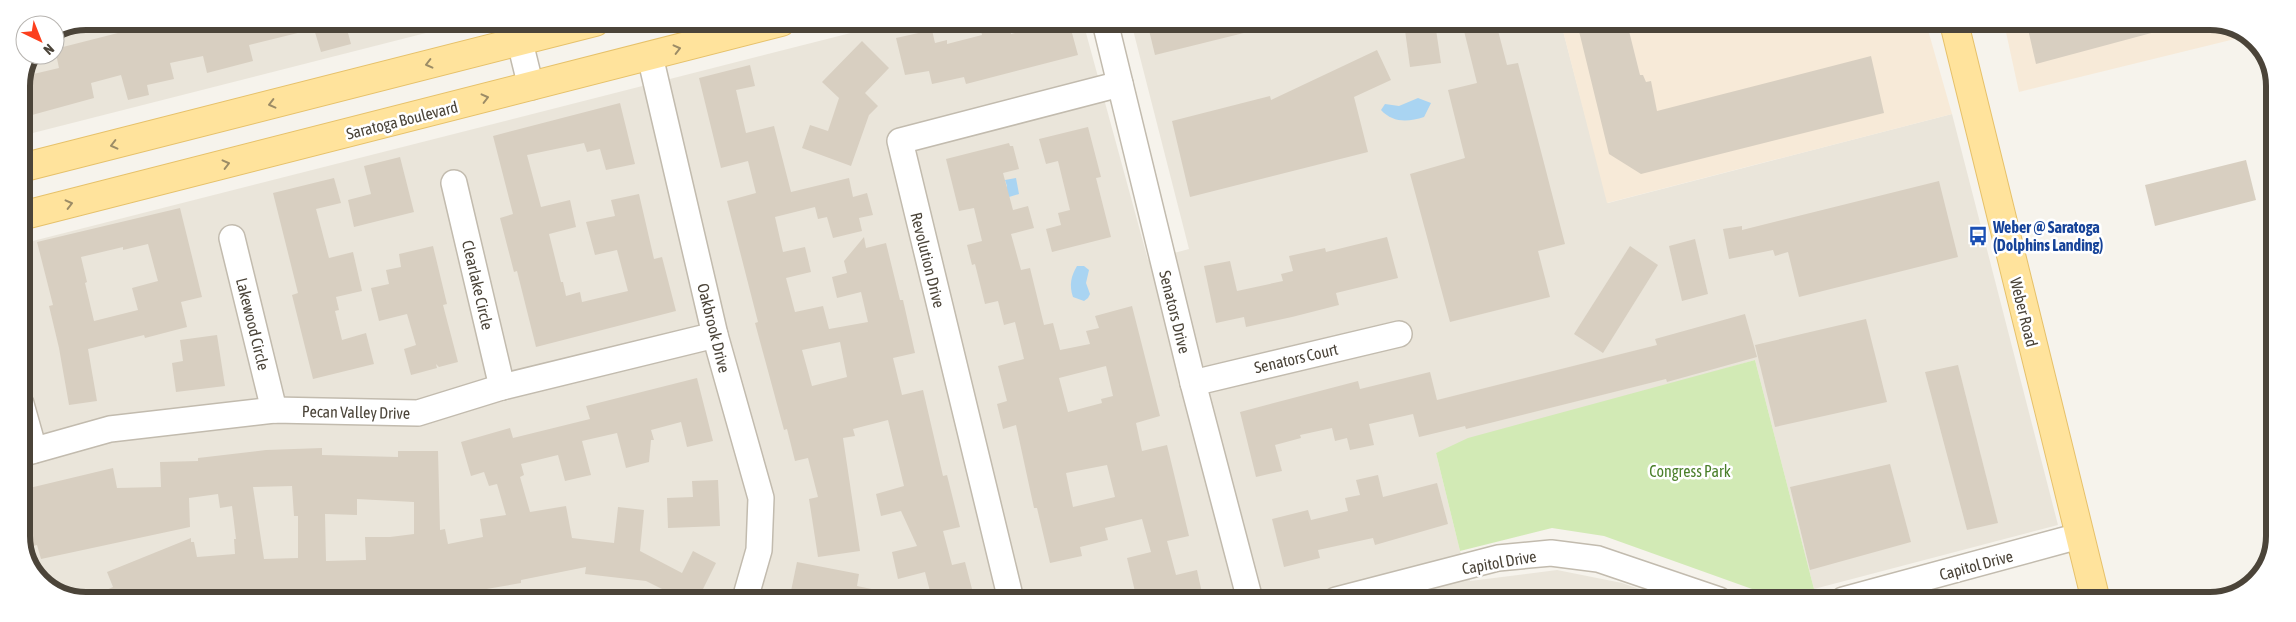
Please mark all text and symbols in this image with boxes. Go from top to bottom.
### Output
north arrow [15,15,65,65]
text: N [40,41,57,58]
one-way arrow [672,44,681,55]
one-way arrow [425,58,434,69]
one-way arrow [481,94,489,104]
street label: Saratoga Boulevard [344,97,460,144]
one-way arrow [268,99,276,109]
one-way arrow [110,139,119,150]
one-way arrow [222,159,231,170]
one-way arrow [64,199,73,210]
street label: Revolution Drive [907,210,949,310]
place label: Weber @ Saratoga (Dolphins Landing) [1992,218,2103,254]
bus stop icon: Weber @ Saratoga (Dolphins Landing) [1967,225,1989,247]
street label: Clearlake Circle [459,238,497,332]
street label: Senators Drive [1156,269,1194,355]
street label: Lakewood Circle [233,276,273,372]
street label: Weber Road [2007,276,2041,348]
street label: Oakbrook Drive [694,281,734,375]
street label: Senators Court [1252,340,1340,376]
street label: Pecan Valley Drive [302,402,410,423]
park label: Congress Park [1649,462,1731,481]
street label: Capitol Drive [1460,547,1538,578]
street label: Capitol Drive [1937,547,2015,584]

